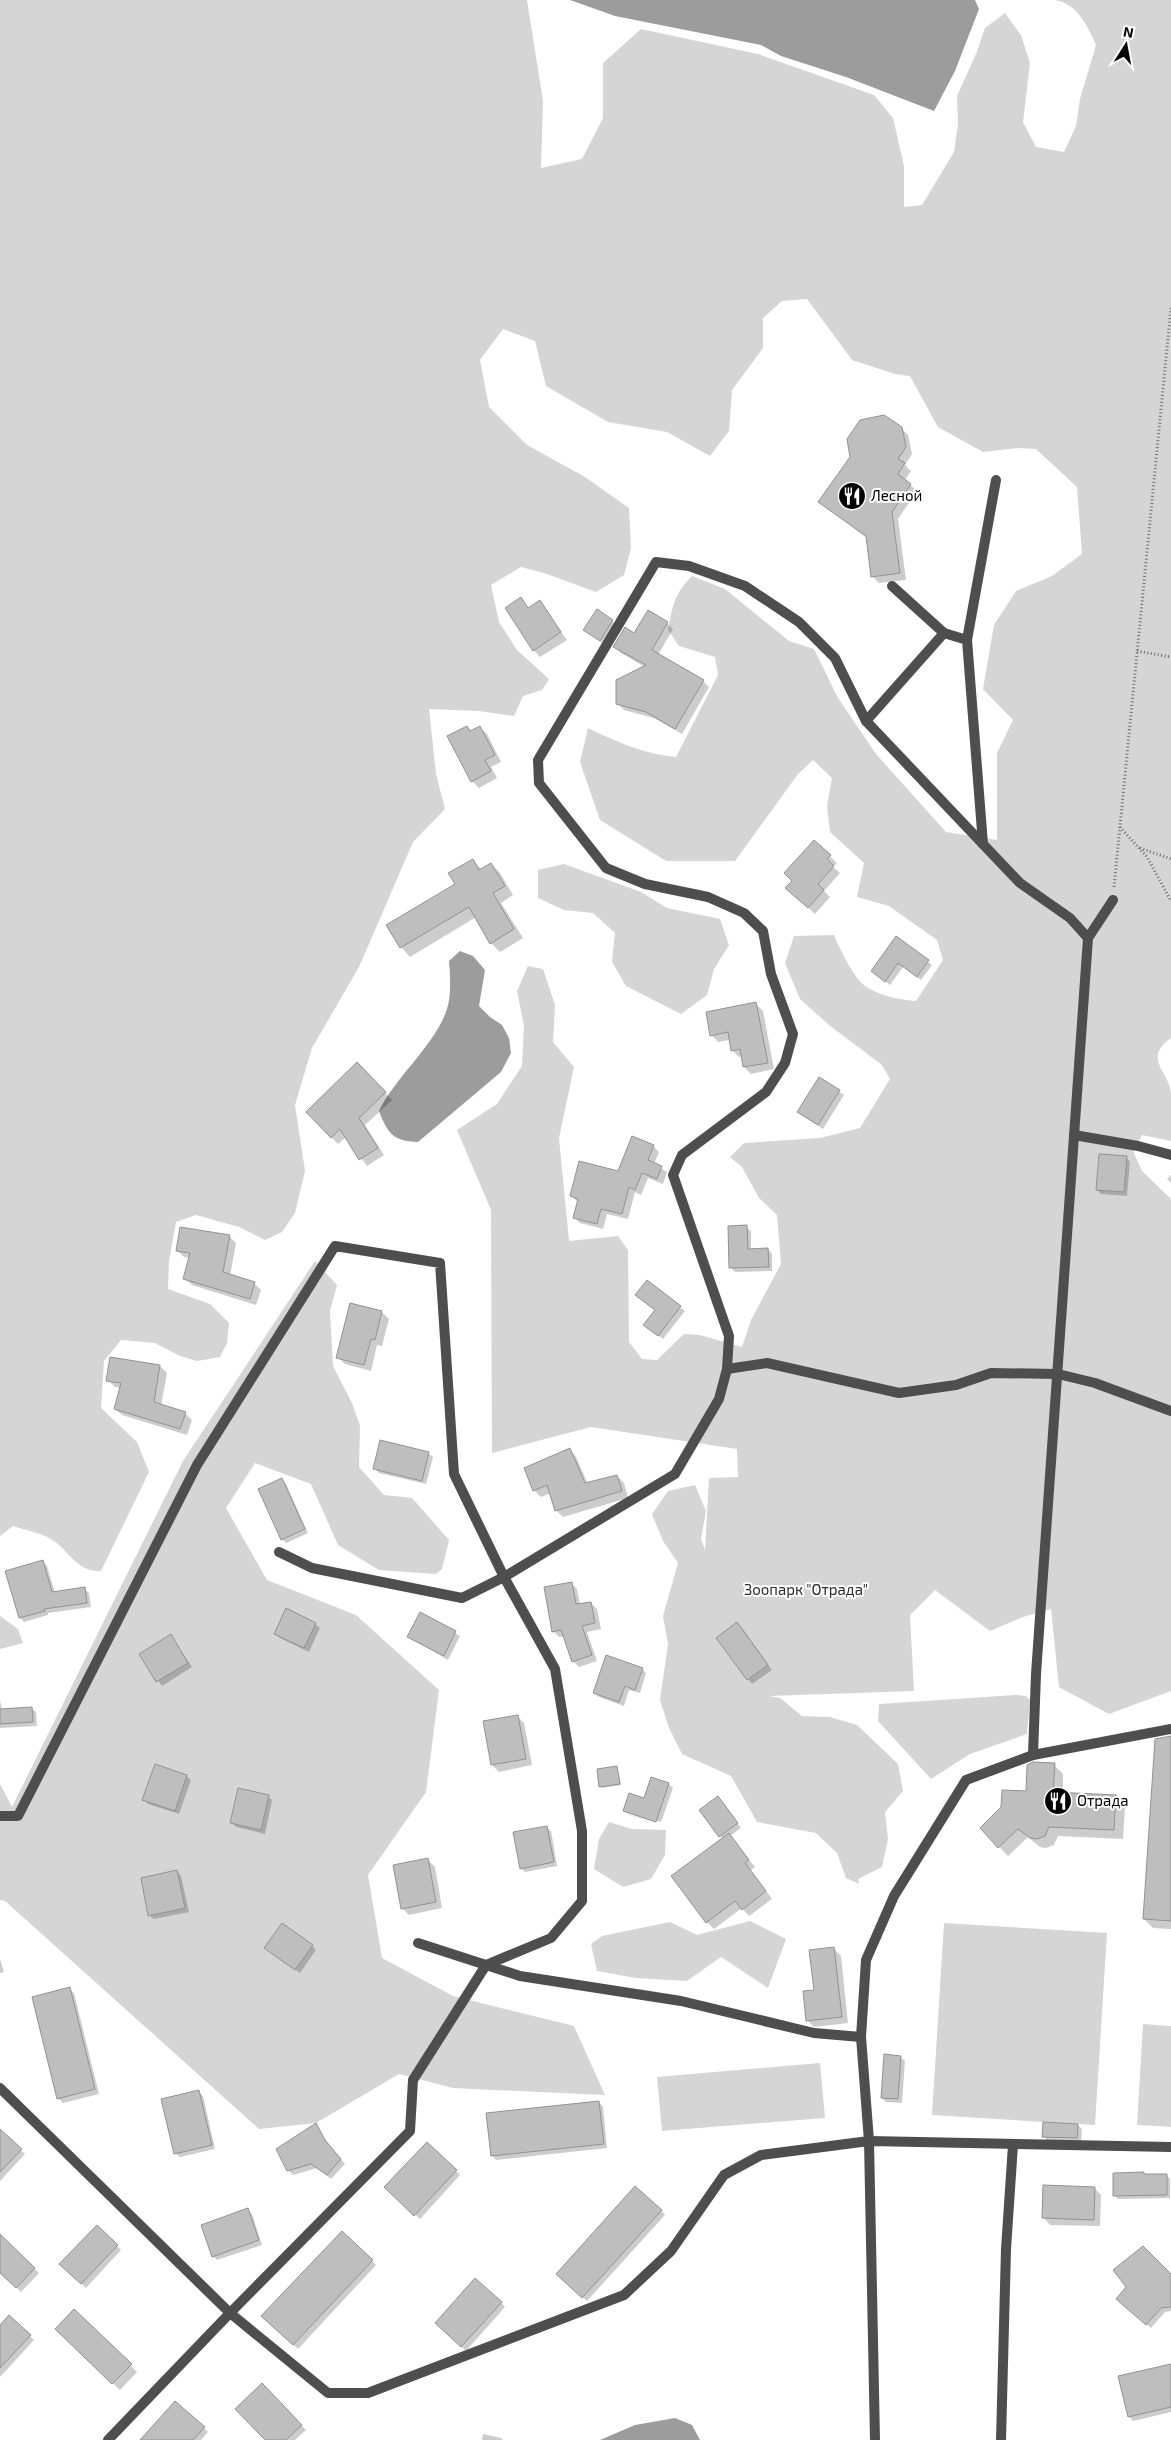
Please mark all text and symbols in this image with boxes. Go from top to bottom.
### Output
north arrow [1101,20,1151,70]
text: N [1122,22,1135,41]
restaurant icon: Лесной [837,481,867,511]
place label: Лесной [871,486,922,504]
park label: Зоопарк "Отрада" [744,1580,868,1598]
restaurant icon: Отрада [1043,1786,1073,1816]
place label: Отрада [1077,1791,1128,1809]

